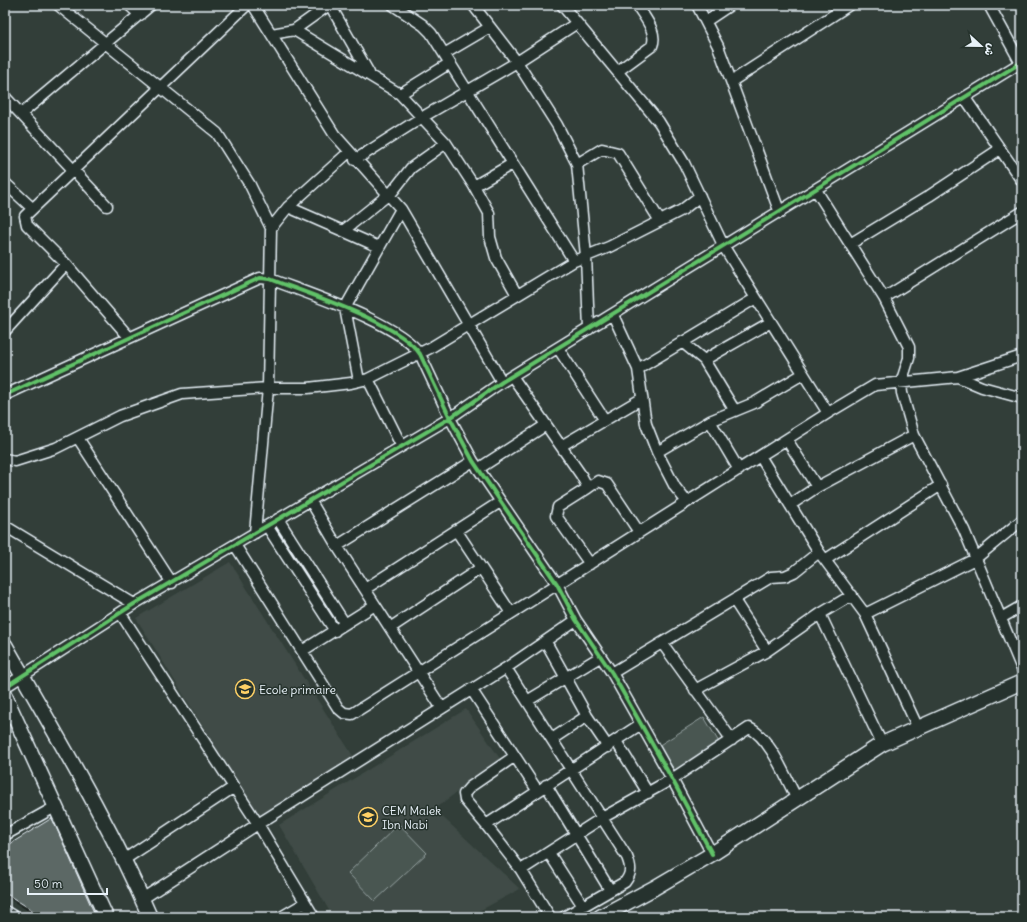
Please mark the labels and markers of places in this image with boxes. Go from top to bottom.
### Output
school or university icon: Ecole primaire [234,678,256,700]
place label: Ecole primaire [259,682,336,697]
place label: CEM Malek Ibn Nabi [382,803,441,832]
school or university icon: CEM Malek Ibn Nabi [357,806,379,828]

